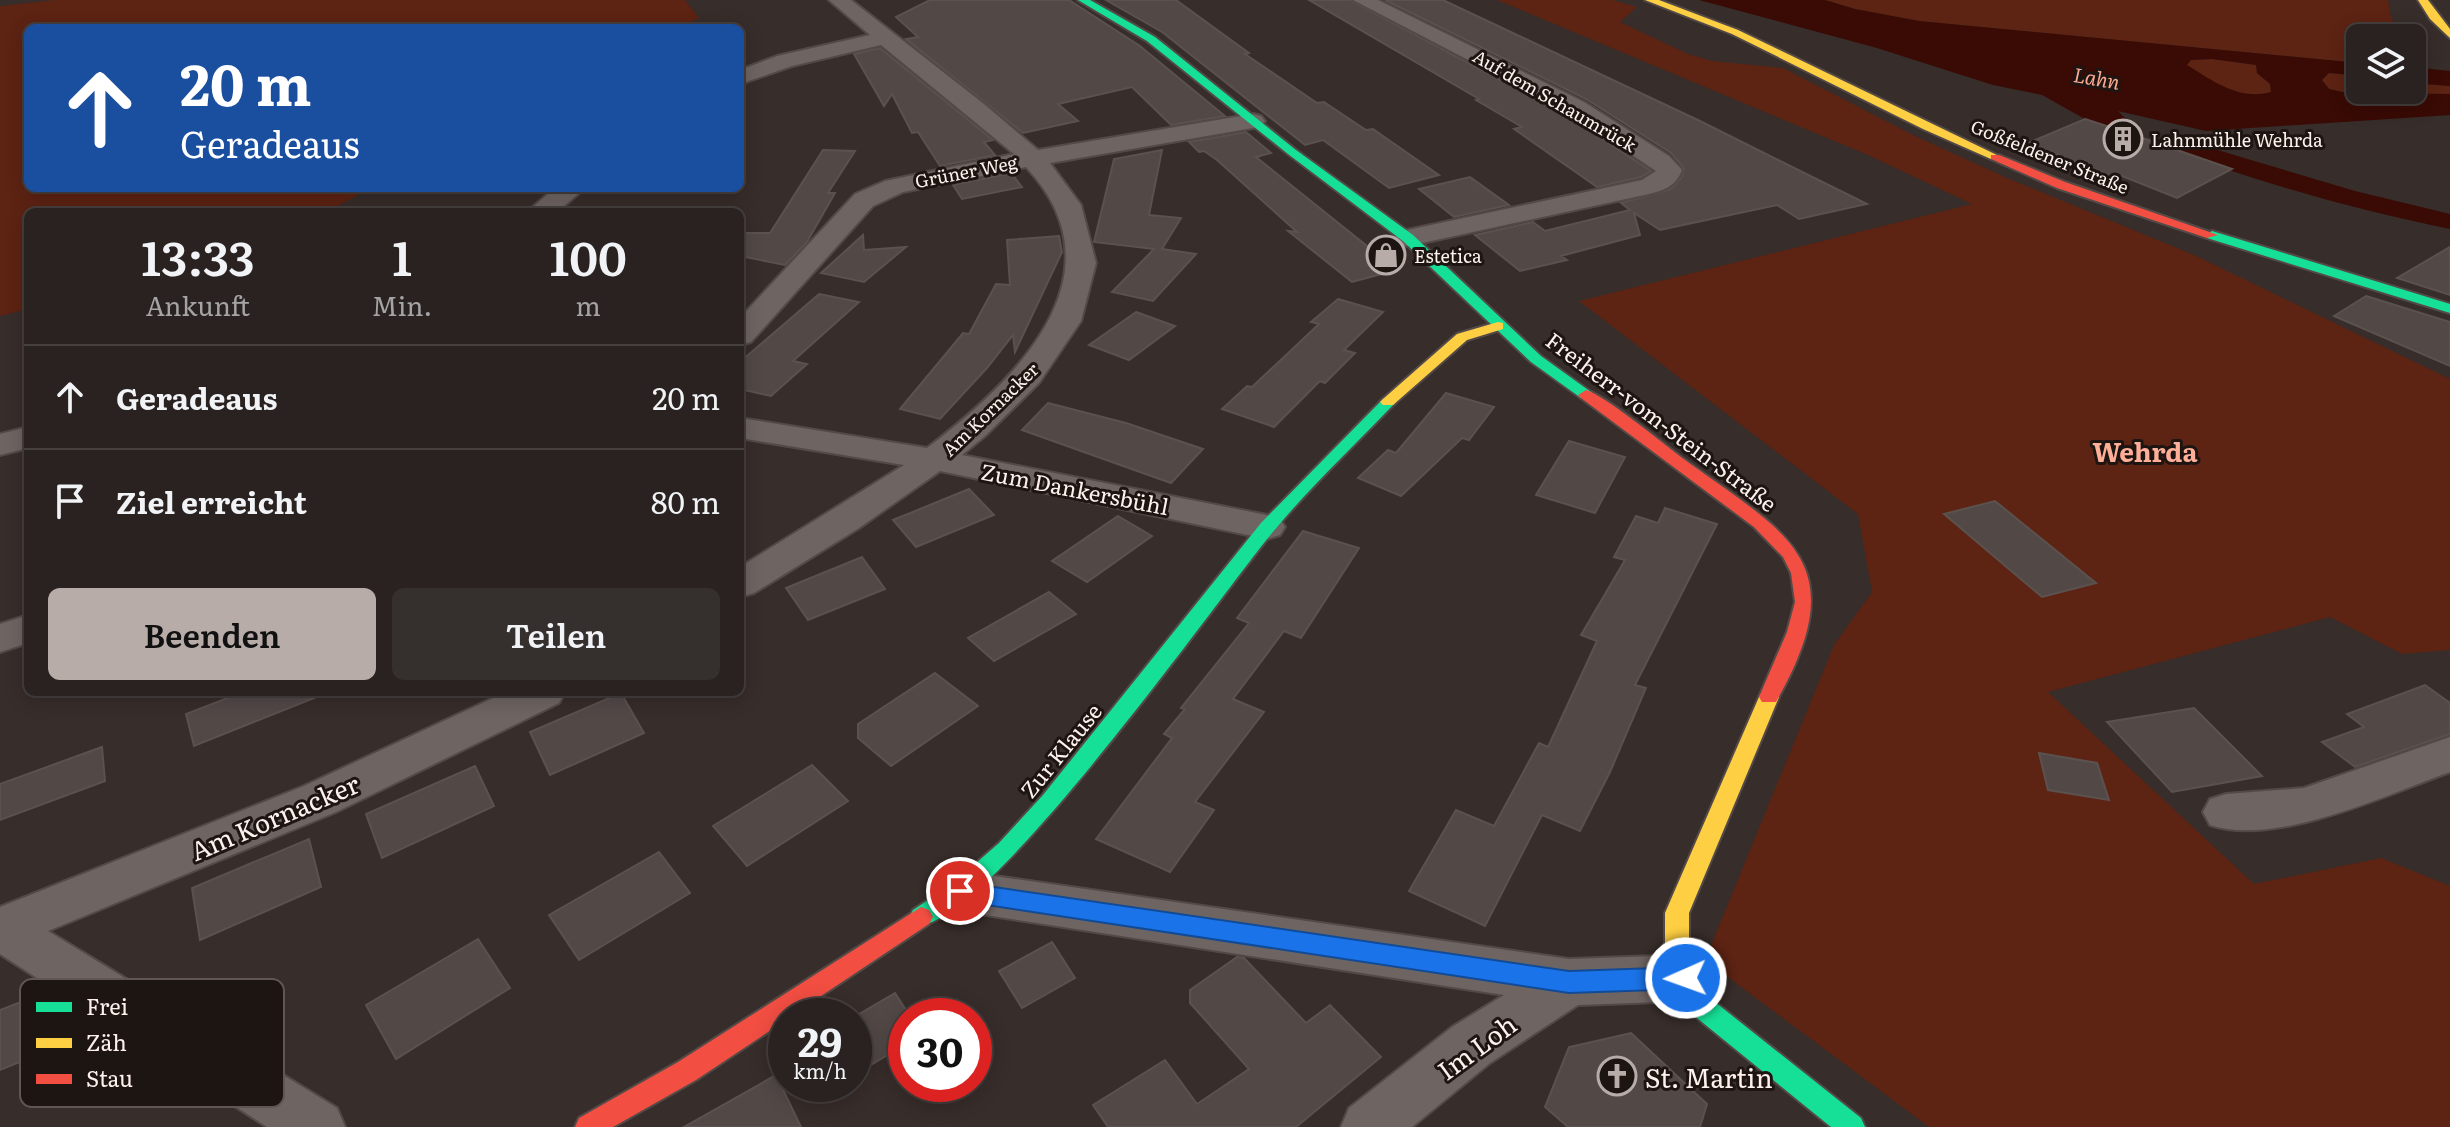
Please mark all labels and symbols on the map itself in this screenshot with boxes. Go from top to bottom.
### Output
street label: Auf dem Schaumrück [1468,42,1643,158]
water label: Lahn [2071,58,2123,96]
street label: Goßfeldener Straße [1967,112,2133,200]
building icon: Lahnmühle Wehrda [2102,118,2144,160]
place label: Lahnmühle Wehrda [2151,126,2323,153]
street label: Grüner Weg [912,148,1021,194]
shop icon: Estetica [1365,234,1407,276]
place label: Estetica [1414,242,1482,269]
street label: Freiherr-vom-Stein-Straße [1540,323,1784,519]
street label: Am Kornacker [936,356,1045,462]
district label: Wehrda [2093,431,2197,470]
street label: Zum Dankersbühl [978,454,1172,522]
street label: Zur Klause [1011,695,1109,805]
street label: Am Kornacker [183,763,365,869]
pin [926,857,994,925]
position arrow [1644,936,1728,1020]
legend [20,979,284,1107]
text: Frei [86,989,128,1022]
speed limit sign: 30 [888,998,992,1102]
street label: Im Loh [1428,1004,1524,1088]
text: Zäh [86,1025,127,1058]
church icon: St. Martin [1596,1055,1638,1097]
place label: St. Martin [1645,1057,1773,1096]
text: Stau [86,1061,133,1094]

